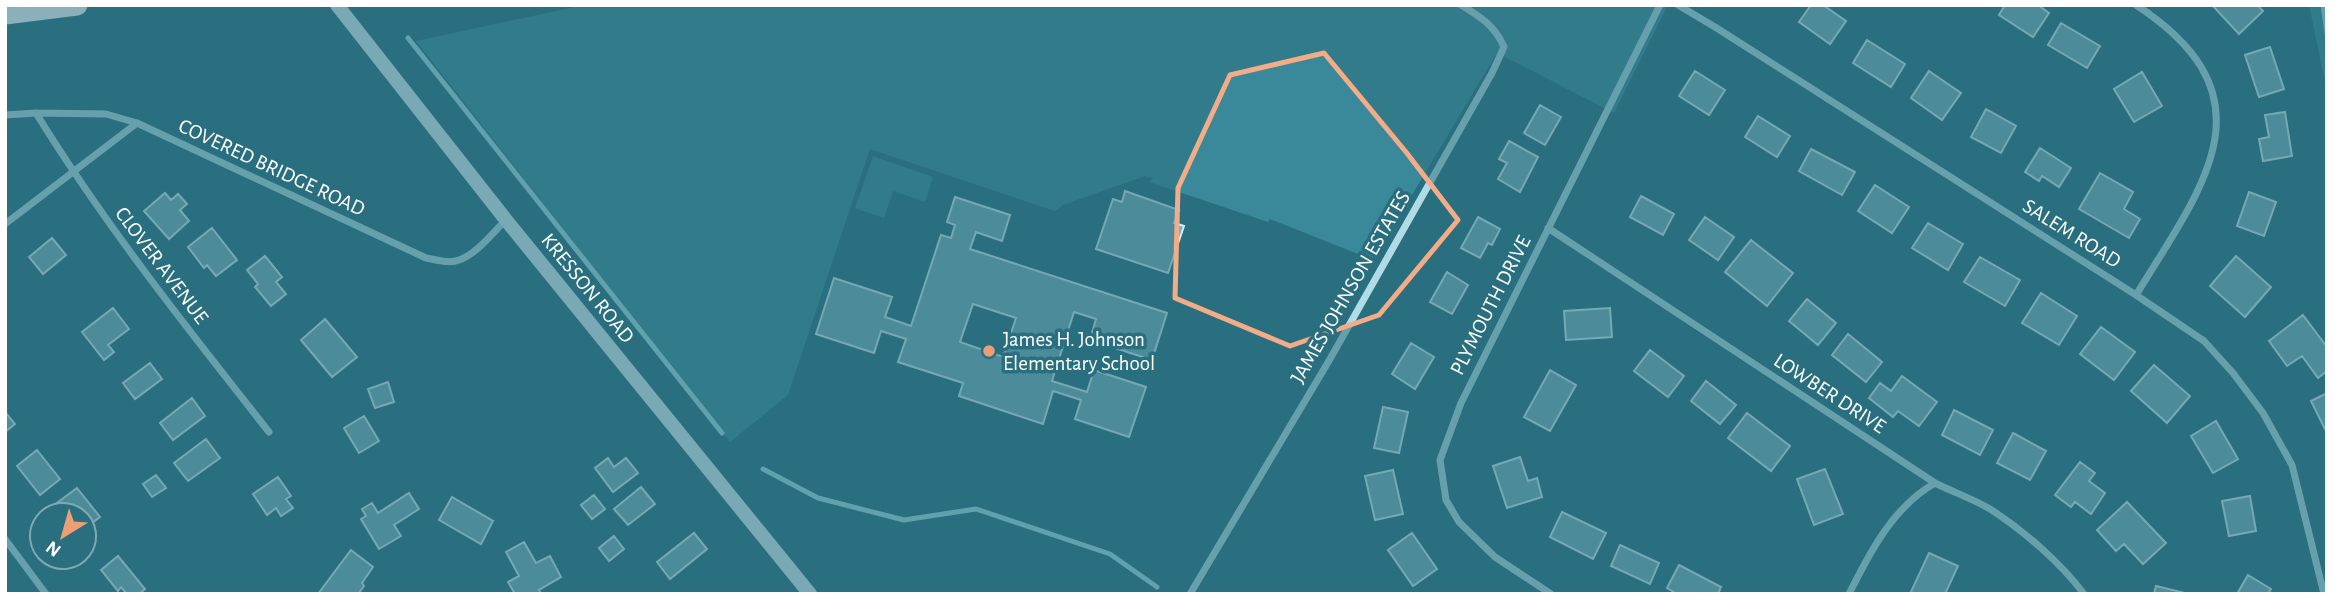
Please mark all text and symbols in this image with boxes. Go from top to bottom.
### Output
street label: COVERED BRIDGE ROAD [175,115,368,220]
street label: JAMES JOHNSON ESTATES [1287,187,1414,387]
street label: SALEM ROAD [2019,195,2124,272]
street label: CLOVER AVENUE [111,203,212,328]
street label: KRESSON ROAD [537,229,638,347]
street label: PLYMOUTH DRIVE [1446,232,1535,378]
place label: James H. Johnson Elementary School [1003,329,1155,374]
marker: James H. Johnson Elementary School [981,343,997,359]
street label: LOWBER DRIVE [1770,350,1889,437]
north arrow [28,501,98,571]
text: N [43,537,65,560]

